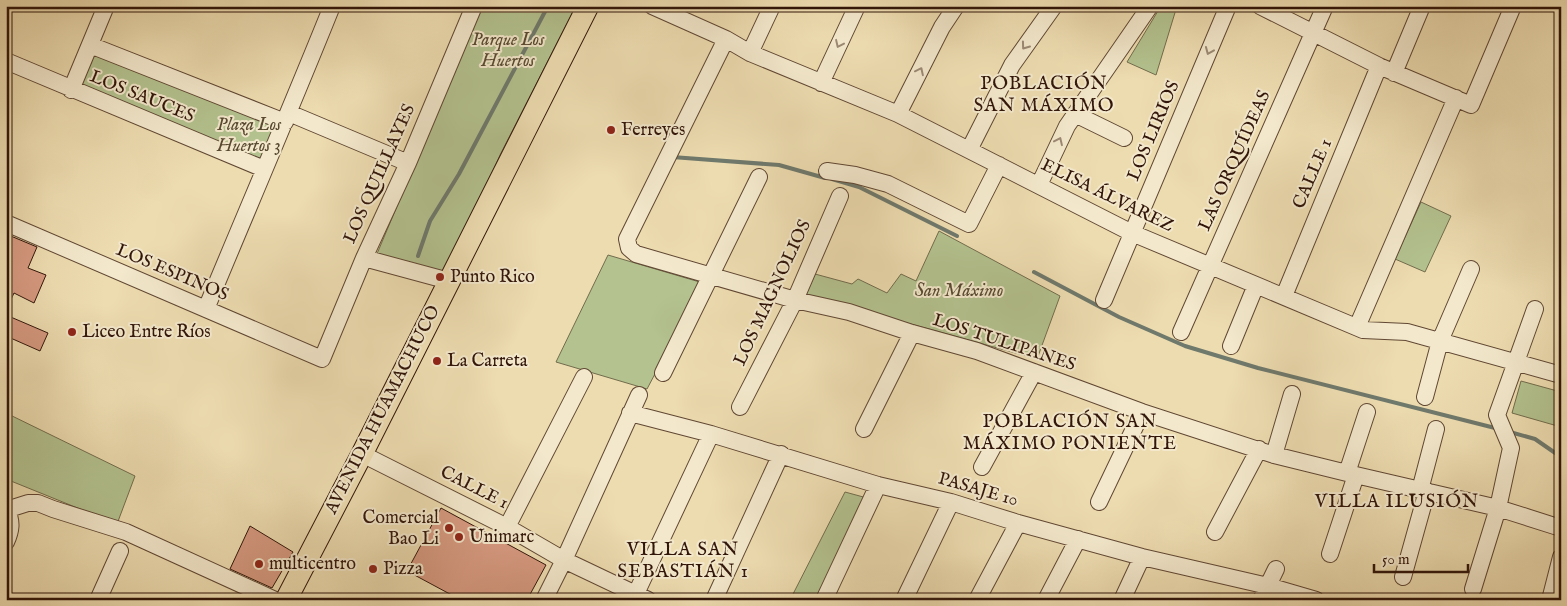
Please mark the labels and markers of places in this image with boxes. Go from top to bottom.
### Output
place label: Ferreyes [621,119,685,142]
marker: Ferreyes [605,124,617,136]
place label: Punto Rico [450,266,535,289]
marker: Punto Rico [434,271,446,283]
place label: Liceo Entre Ríos [82,321,211,344]
marker: Liceo Entre Ríos [66,326,78,338]
place label: La Carreta [447,350,528,373]
marker: La Carreta [431,355,443,367]
place label: Comercial Bao Li [362,507,439,551]
marker: Comercial Bao Li [443,522,455,534]
place label: Unimarc [469,526,534,549]
marker: Unimarc [453,531,465,543]
place label: multicentro [269,553,356,576]
marker: multicentro [253,558,265,570]
place label: Pizza [383,558,423,581]
marker: Pizza [367,563,379,575]

